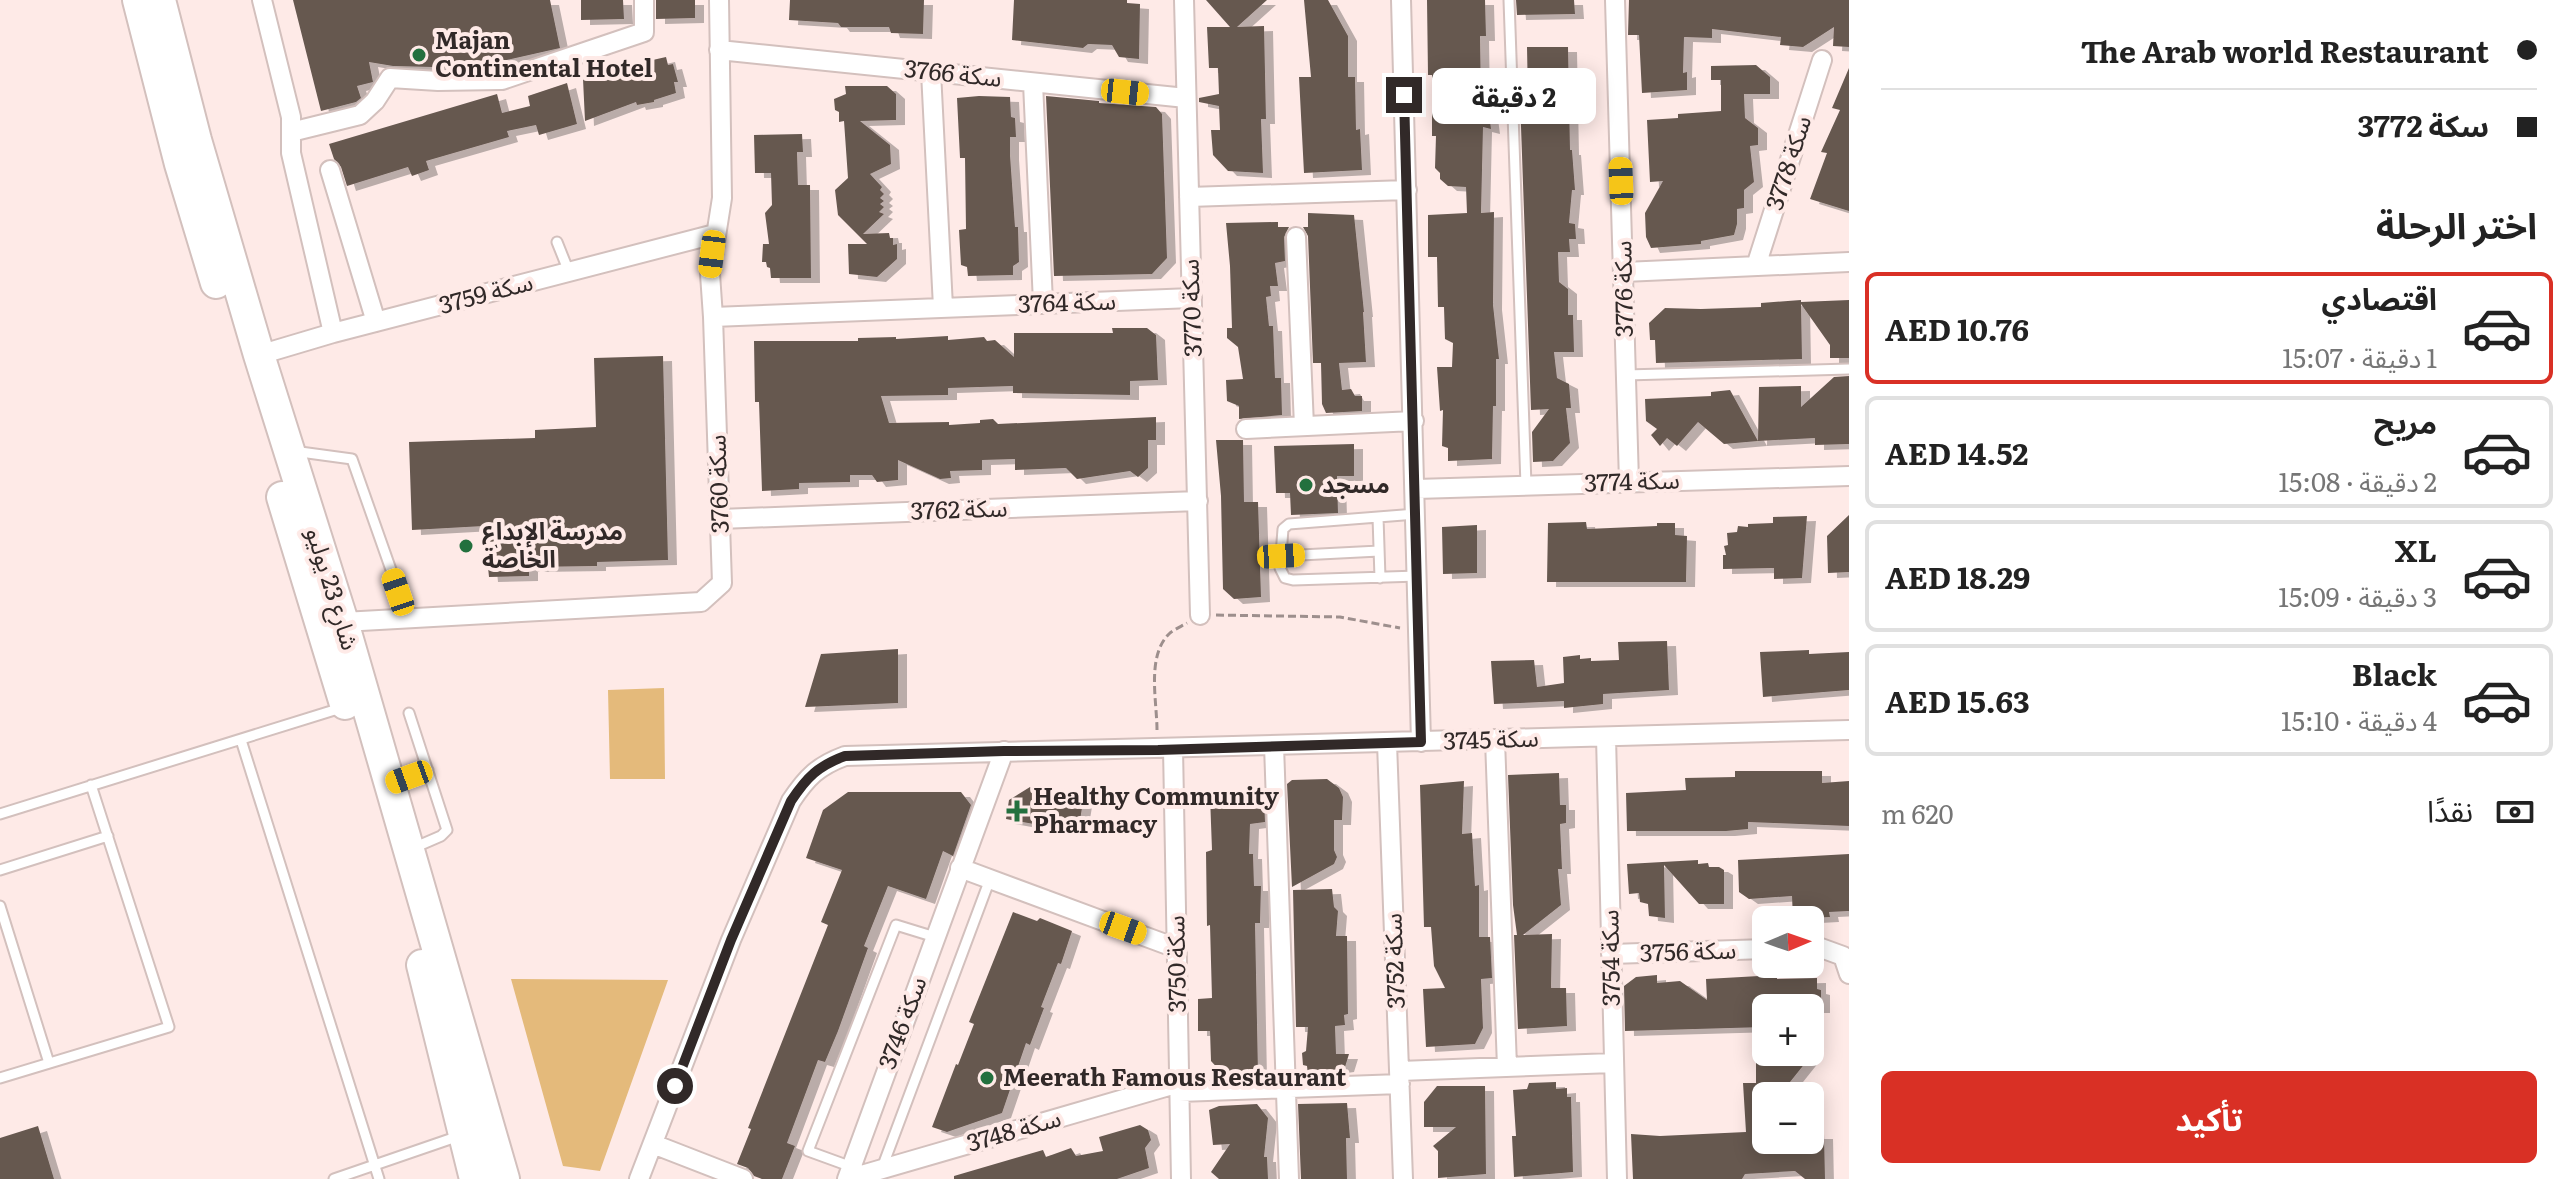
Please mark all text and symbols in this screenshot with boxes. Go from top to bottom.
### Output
place label: Majan Continental Hotel [435,21,653,84]
text: The Arab world Restaurant [2081,28,2489,72]
marker: Majan Continental Hotel [410,46,428,64]
street label: سكة 3766 [903,49,1004,94]
callout: 2 دقيقة [1432,67,1596,123]
text: 2 دقيقة [1472,76,1556,115]
route end [1386,77,1422,113]
car [1100,78,1150,106]
text: سكة 3772 [2357,102,2489,146]
street label: سكة 3778 [1755,111,1818,214]
car [1608,157,1634,205]
text: اختر الرحلة [2376,197,2537,250]
car [697,229,727,279]
street label: سكة 3776 [1603,240,1640,338]
street label: سكة 3770 [1170,259,1209,358]
street label: سكة 3759 [434,262,536,321]
text: اقتصادي [2322,275,2437,319]
street label: سكة 3764 [1017,281,1117,320]
icon: car [2461,292,2533,364]
text: AED 10.76 [1885,306,2029,350]
text: 1 دقيقة · 15:07 [2282,337,2437,376]
text: مريح [2374,399,2437,443]
icon: car [2461,416,2533,488]
text: AED 14.52 [1885,430,2028,474]
street label: سكة 3760 [697,434,736,534]
street label: سكة 3774 [1584,460,1680,499]
text: 2 دقيقة · 15:08 [2279,461,2437,500]
place label: مسجد [1322,465,1390,500]
marker: مسجد [1297,476,1315,494]
street label: سكة 3762 [910,488,1008,527]
place label: مدرسة الإبداع الخاصة [482,512,623,575]
street label: شارع 23 يوليو [297,523,370,655]
text: XL [2395,527,2437,571]
marker: مدرسة الإبداع الخاصة [457,537,475,555]
icon: car [2461,540,2533,612]
car [1256,543,1306,569]
text: AED 18.29 [1885,554,2030,598]
car [379,565,417,619]
text: 3 دقيقة · 15:09 [2278,576,2437,615]
text: Black [2352,651,2437,695]
icon: car [2461,664,2533,736]
text: AED 15.63 [1885,678,2030,722]
text: 4 دقيقة · 15:10 [2281,700,2437,739]
street label: سكة 3745 [1442,718,1539,757]
car [382,758,436,796]
place label: Healthy Community Pharmacy [1033,777,1279,840]
text: نقدًا [2427,787,2473,831]
icon: cash [2493,790,2537,834]
text: 620 m [1881,793,1954,832]
marker: Healthy Community Pharmacy [1008,802,1026,820]
north arrow [1752,906,1824,978]
map controls [1752,906,1824,1154]
car [1096,909,1150,947]
street label: سكة 3754 [1590,909,1627,1007]
street label: سكة 3752 [1373,913,1412,1009]
street label: سكة 3750 [1156,915,1193,1013]
street label: سكة 3756 [1639,930,1737,969]
street label: سكة 3746 [868,971,934,1073]
button: + [1752,994,1824,1066]
place label: Meerath Famous Restaurant [1003,1058,1347,1093]
route start [657,1068,693,1104]
marker: Meerath Famous Restaurant [978,1069,996,1087]
button: تأكيد [1881,1071,2537,1163]
button: − [1752,1082,1824,1154]
street label: سكة 3748 [962,1098,1065,1159]

